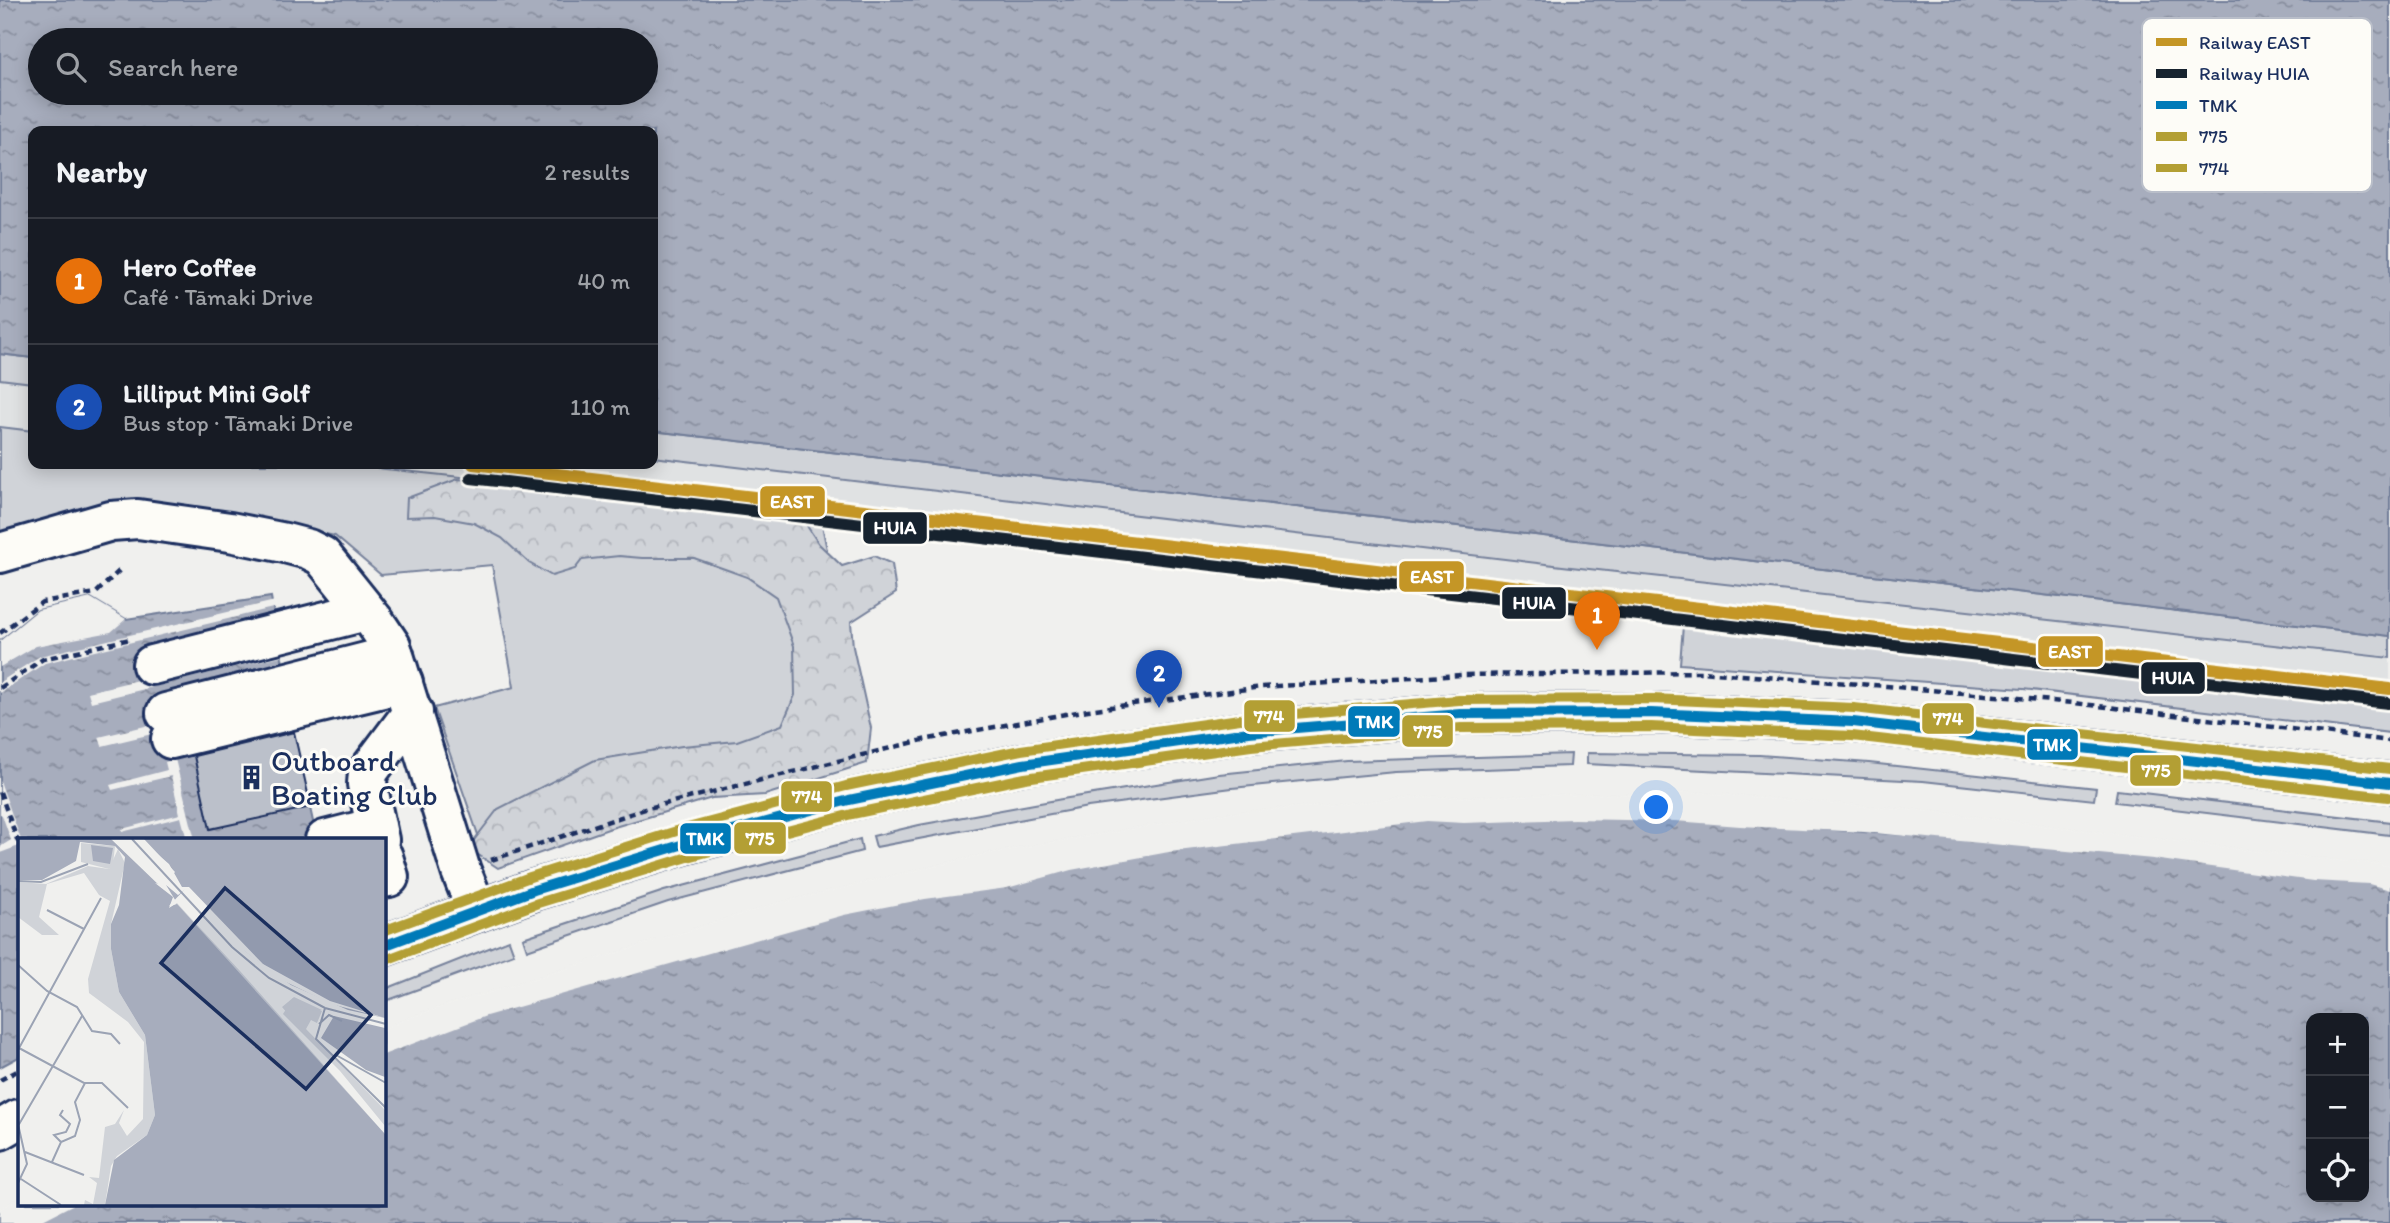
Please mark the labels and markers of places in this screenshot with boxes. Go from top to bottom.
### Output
pin: 1 [1574,592,1620,650]
pin: 2 [1136,650,1182,708]
place label: Outboard Boating Club [271,742,438,813]
building icon: Outboard Boating Club [237,763,265,791]

